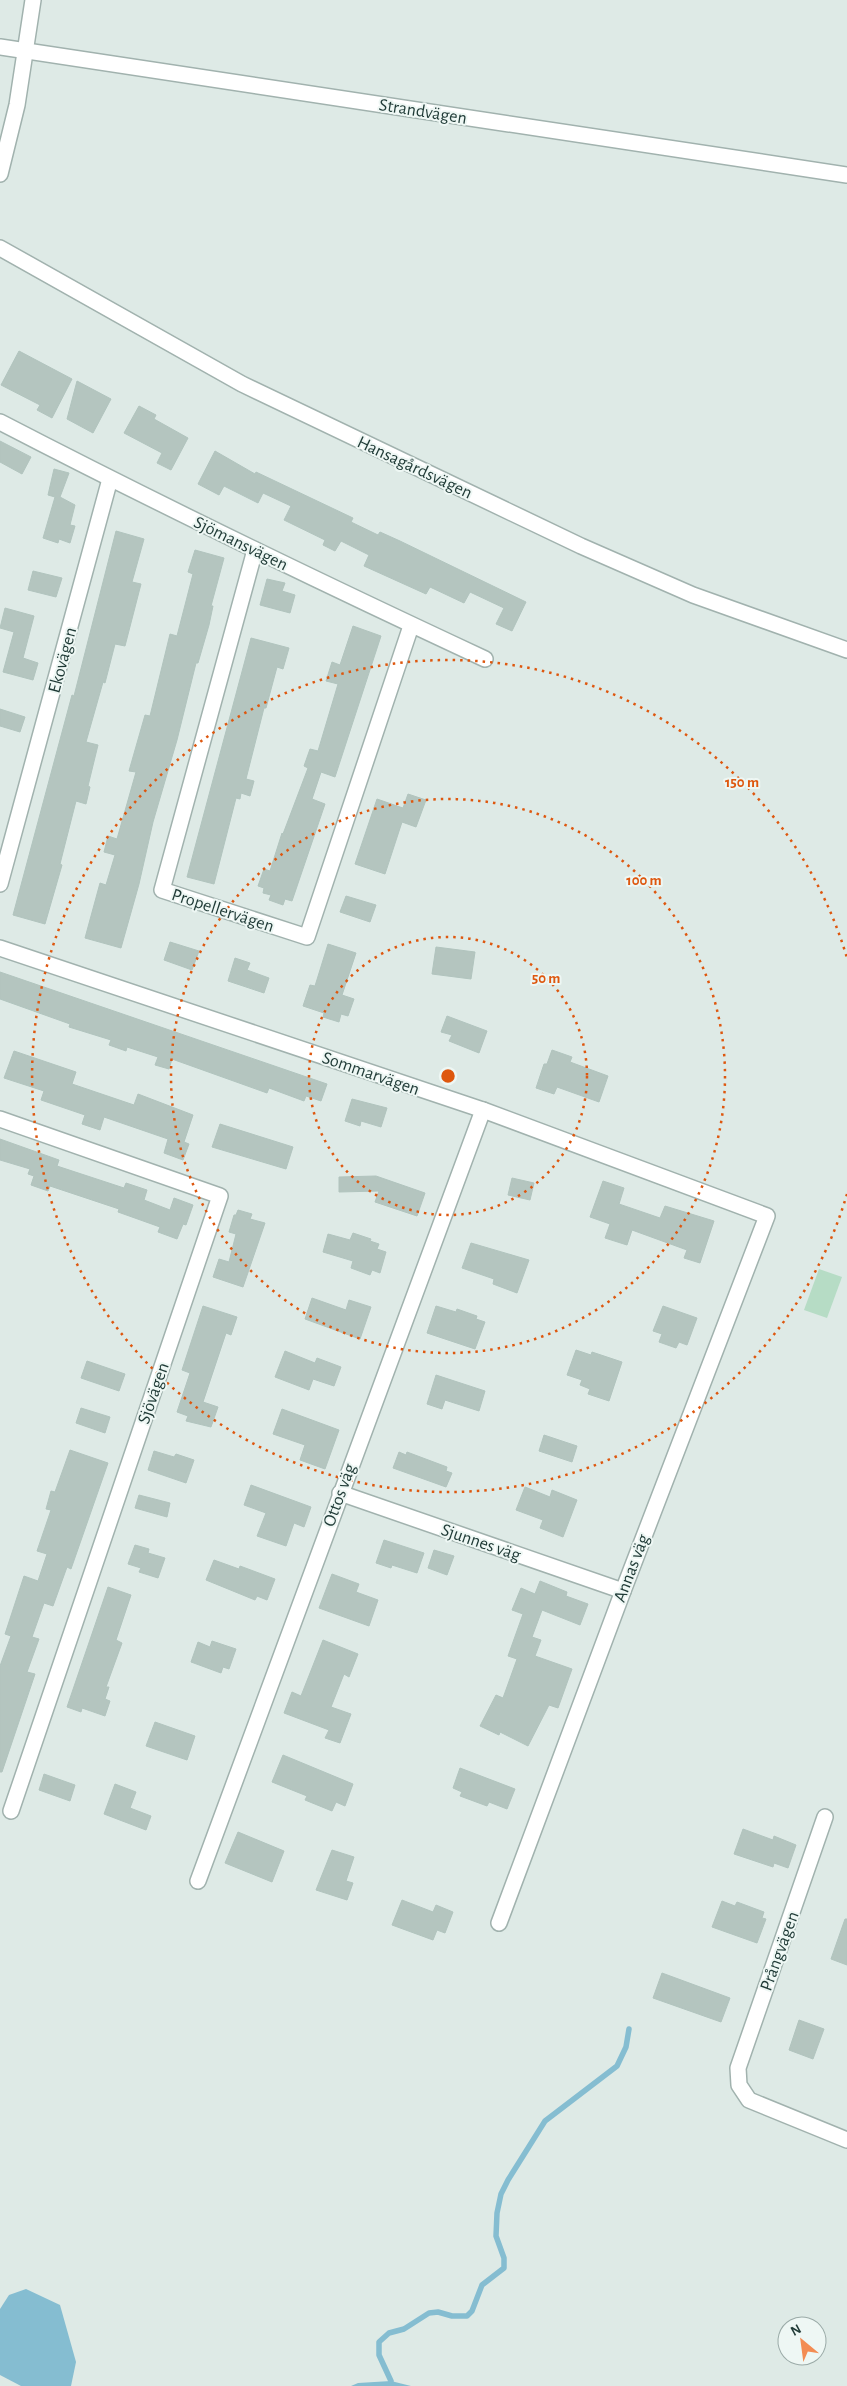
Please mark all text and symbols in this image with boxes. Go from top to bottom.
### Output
street label: Strandvägen [378,96,468,128]
street label: Hansagårdsvägen [354,433,475,502]
street label: Sjömansvägen [191,513,290,574]
street label: Ekovägen [46,625,80,695]
text: 150 m [725,775,759,790]
text: 100 m [626,873,662,888]
street label: Propellervägen [169,886,276,936]
text: 50 m [532,971,560,986]
street label: Sommarvägen [320,1049,422,1099]
centre of rings [439,1067,457,1085]
street label: Sjövägen [135,1360,173,1426]
street label: Ottos väg [320,1461,360,1529]
street label: Sjunnes väg [439,1521,523,1565]
street label: Annas väg [611,1532,653,1605]
street label: Prångvägen [757,1909,803,1993]
north arrow [777,2316,827,2366]
text: N [789,2322,804,2339]

